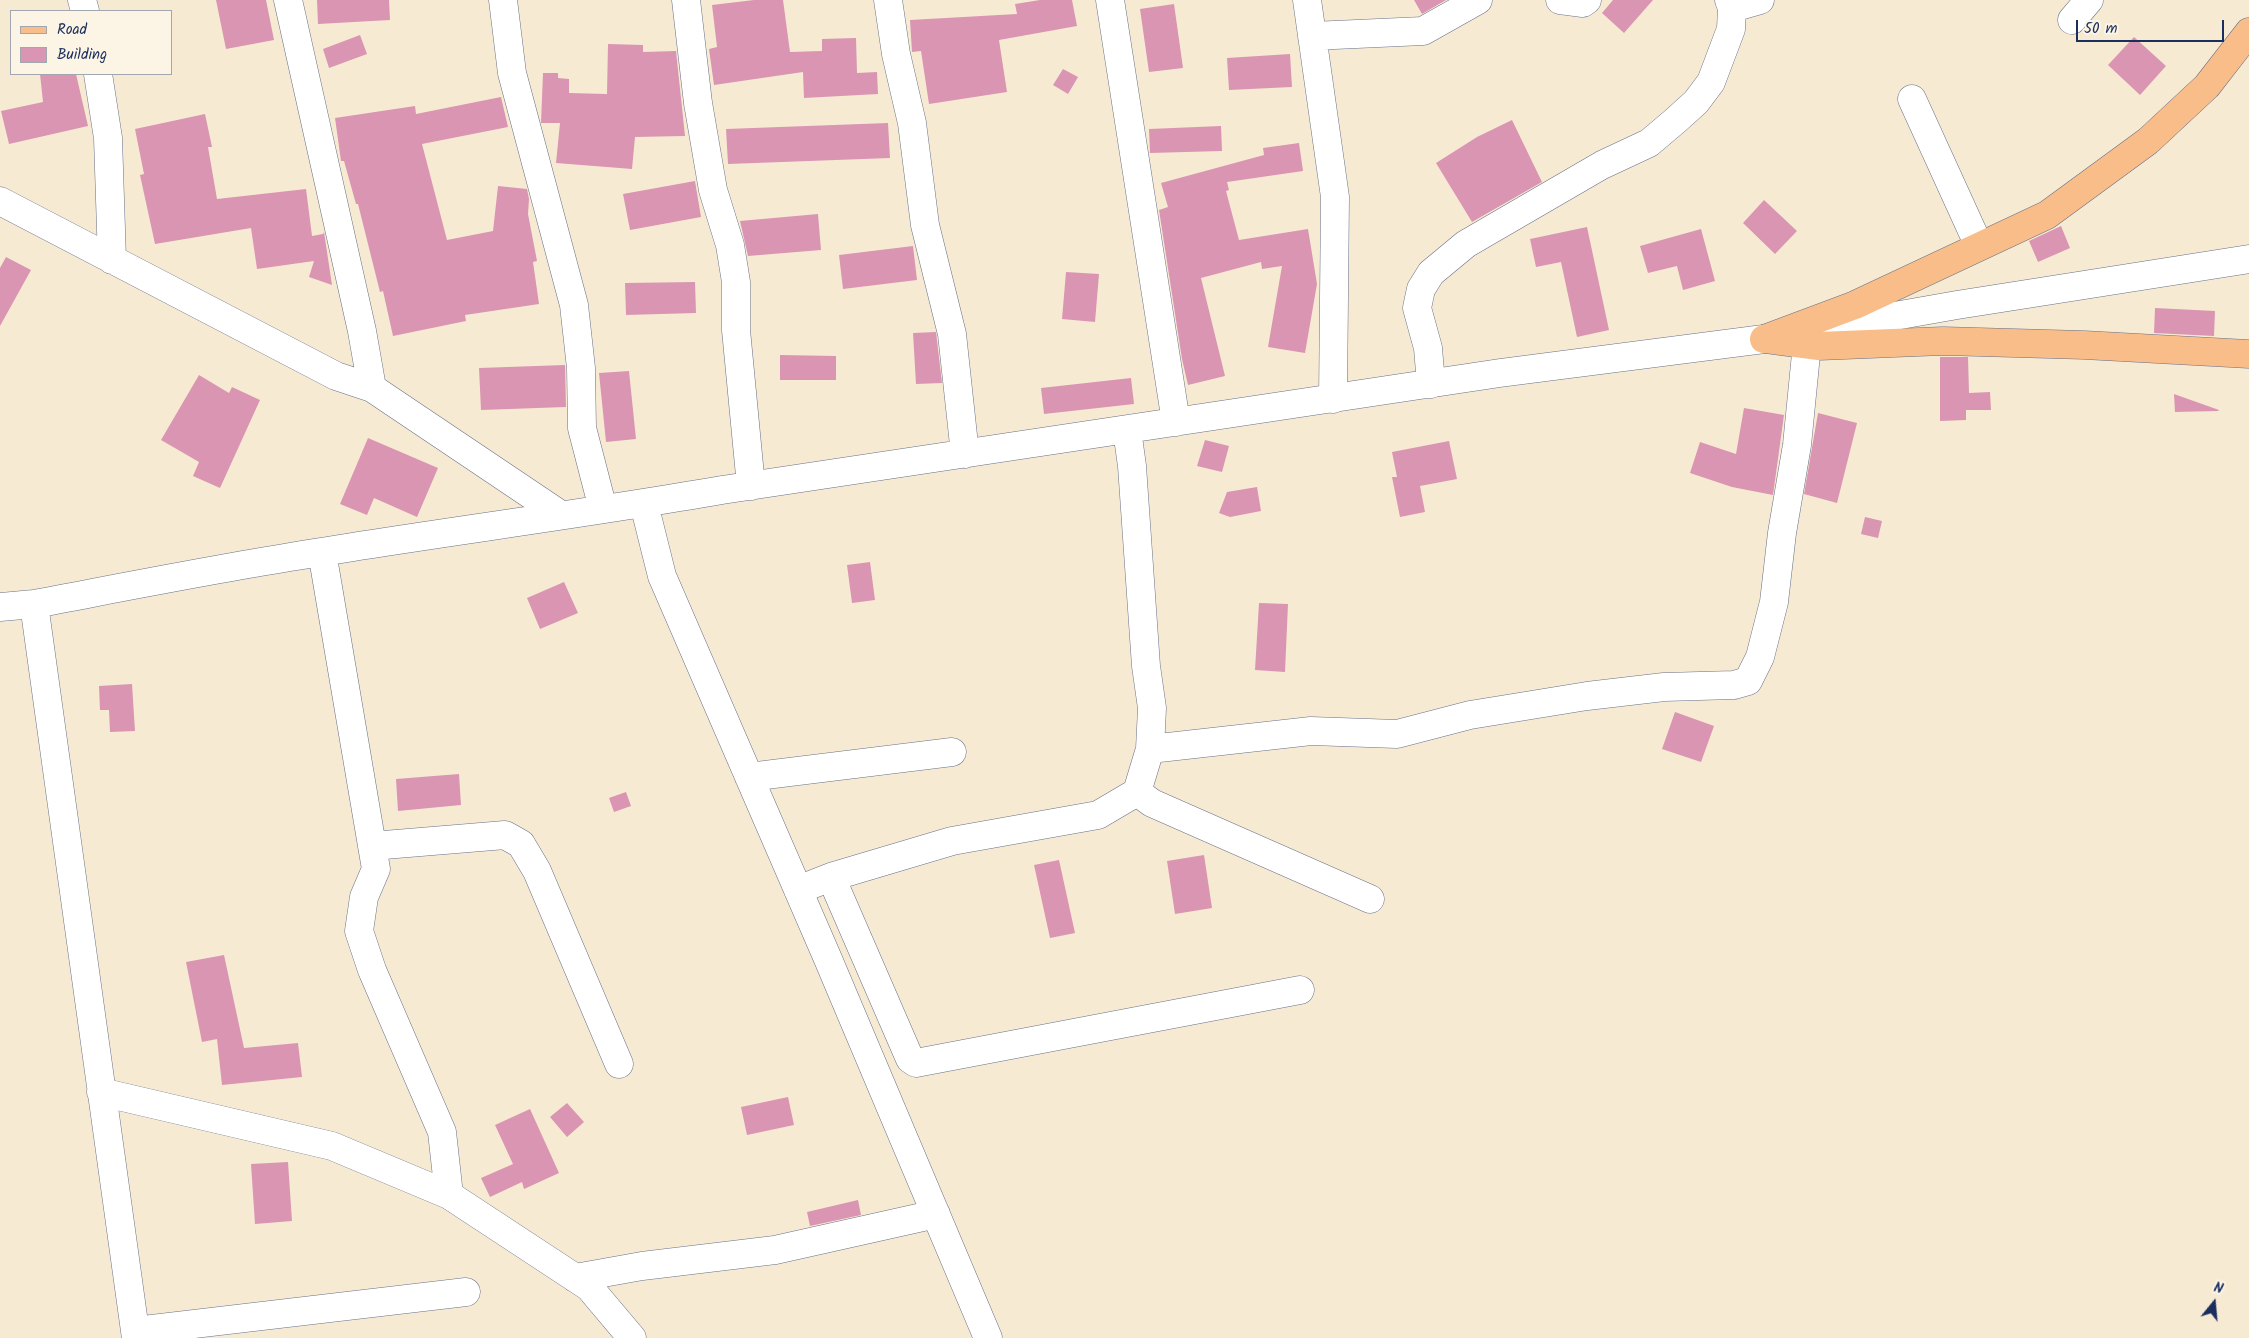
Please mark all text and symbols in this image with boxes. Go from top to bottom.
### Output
legend [10,10,172,75]
scale bar [2079,10,2226,42]
text: 50 m [2084,17,2118,41]
text: Road [57,18,87,42]
text: Building [57,43,107,67]
text: N [2211,1277,2226,1300]
north arrow [2189,1278,2239,1328]

